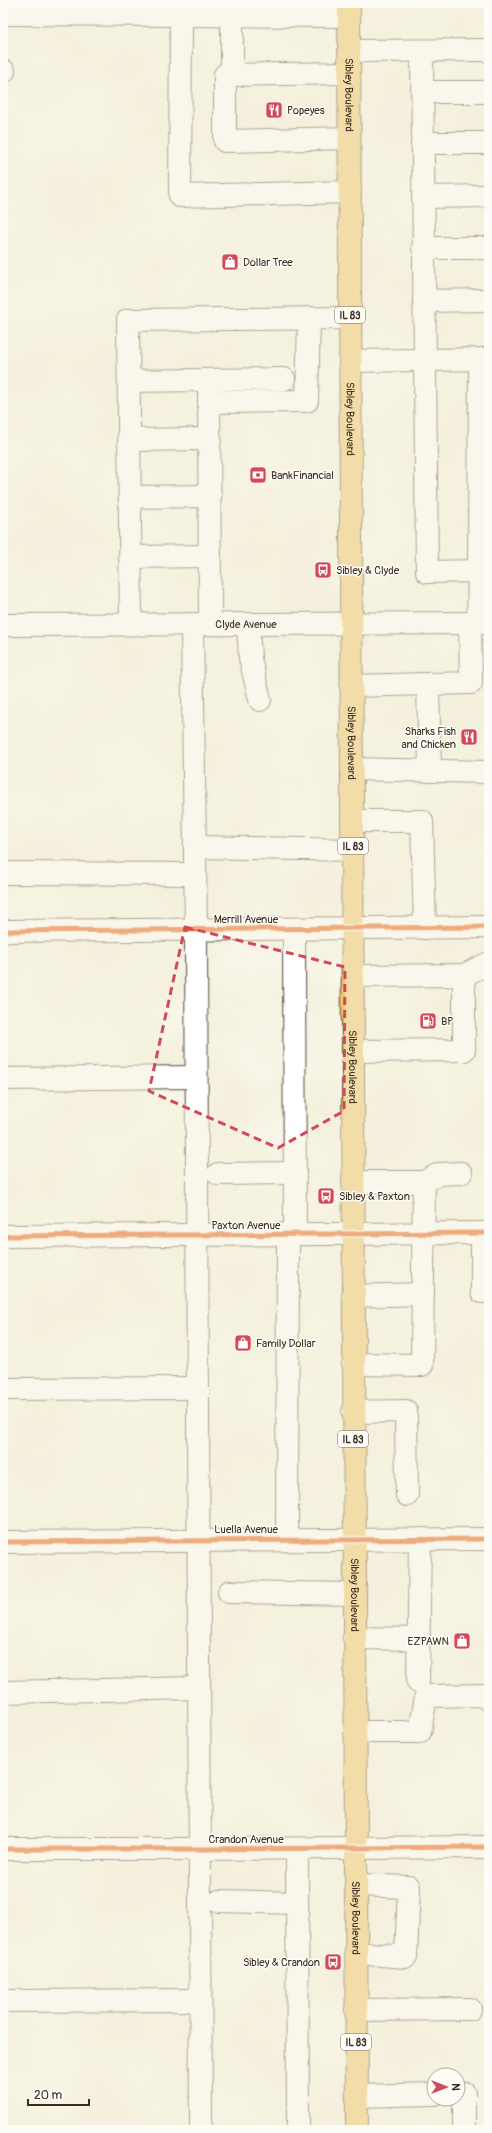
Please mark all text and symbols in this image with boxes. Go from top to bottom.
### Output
street label: Sibley Boulevard [342,58,355,132]
restaurant icon: Popeyes [264,100,284,120]
place label: Popeyes [287,104,325,117]
shop icon: Dollar Tree [220,252,240,272]
place label: Dollar Tree [243,256,293,269]
road number: IL 83 [335,307,365,323]
street label: Sibley Boulevard [343,382,357,456]
bank icon: BankFinancial [248,465,268,485]
place label: BankFinancial [271,469,334,482]
bus stop icon: Sibley & Clyde [313,560,333,580]
place label: Sibley & Clyde [336,564,400,577]
street label: Clyde Avenue [215,618,277,631]
street label: Sibley Boulevard [345,706,358,780]
place label: Sharks Fish and Chicken [402,725,456,751]
restaurant icon: Sharks Fish and Chicken [459,727,479,747]
road number: IL 83 [338,838,368,854]
street label: Merrill Avenue [214,913,279,926]
fuel station icon: BP [418,1011,438,1031]
place label: BP [441,1015,453,1028]
street label: Sibley Boulevard [346,1030,359,1104]
bus stop icon: Sibley & Paxton [316,1186,336,1206]
place label: Sibley & Paxton [339,1190,410,1203]
street label: Paxton Avenue [212,1219,281,1232]
shop icon: Family Dollar [233,1333,253,1353]
place label: Family Dollar [256,1337,316,1350]
road number: IL 83 [338,1431,368,1447]
street label: Luella Avenue [214,1523,278,1536]
street label: Sibley Boulevard [348,1558,361,1632]
shop icon: EZPAWN [452,1631,472,1651]
place label: EZPAWN [408,1635,449,1648]
street label: Crandon Avenue [208,1833,284,1846]
street label: Sibley Boulevard [349,1881,362,1955]
bus stop icon: Sibley & Crandon [323,1952,343,1972]
place label: Sibley & Crandon [243,1956,320,1969]
road number: IL 83 [341,2034,371,2050]
north arrow [426,2067,466,2107]
scale bar [28,2081,89,2107]
text: N [449,2083,462,2091]
text: 20 m [34,2088,63,2103]

